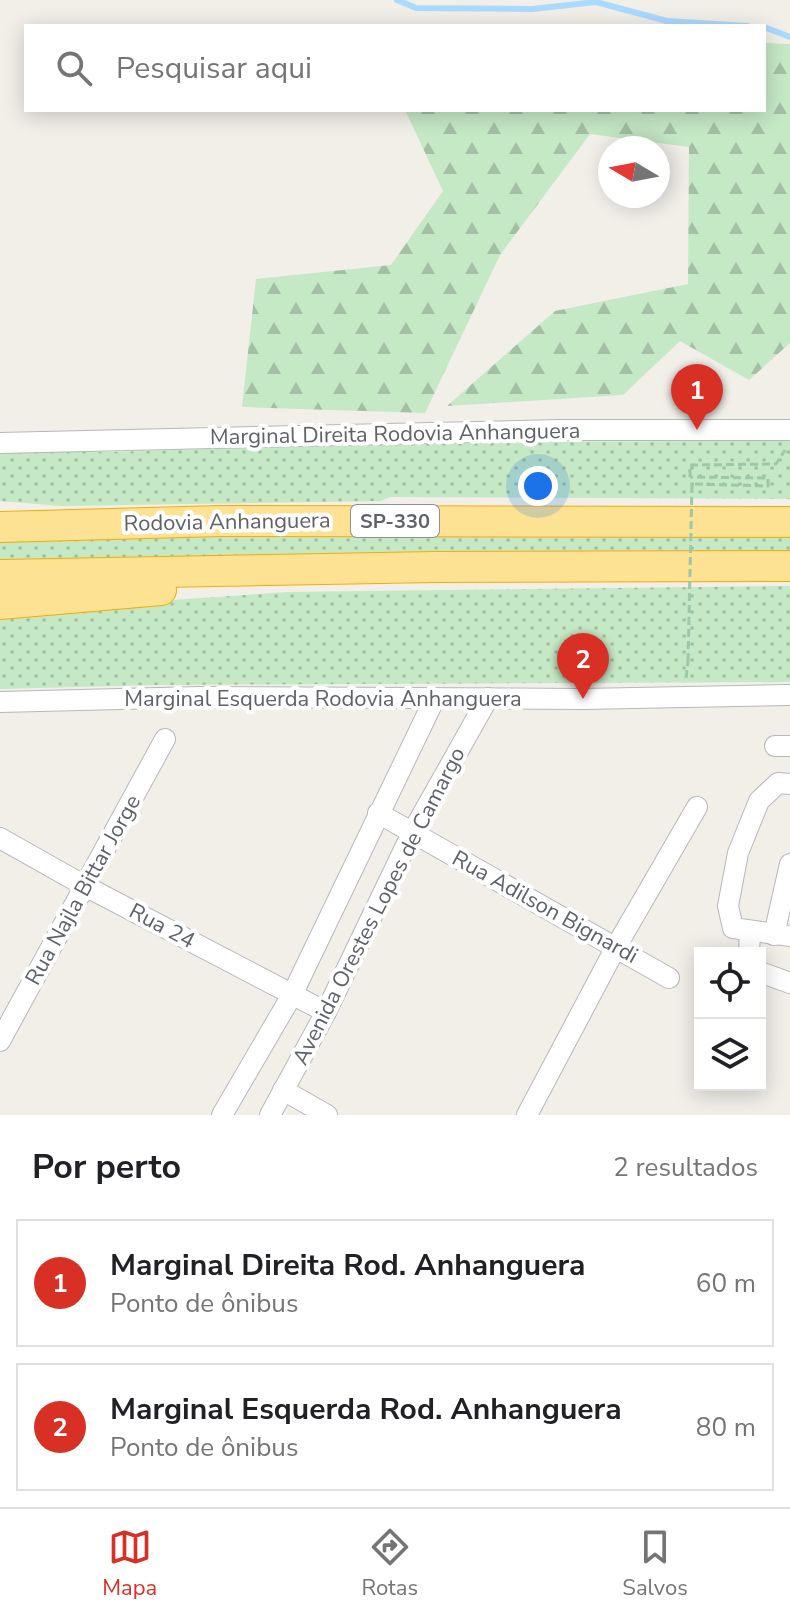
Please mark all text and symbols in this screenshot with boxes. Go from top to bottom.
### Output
search box [24,24,766,112]
icon: search [52,46,96,90]
text: Pesquisar aqui [116,48,312,89]
north arrow [598,136,670,208]
pin: 1 [671,364,723,430]
street label: Marginal Direita Rodovia Anhanguera [210,416,580,452]
your location [518,466,558,506]
street label: Rodovia Anhanguera [123,505,331,539]
road number: SP-330 [351,505,439,537]
pin: 2 [557,633,609,699]
street label: Marginal Esquerda Rodovia Anhanguera [124,684,522,714]
street label: Avenida Orestes Lopes de Camargo [286,742,472,1070]
street label: Rua Najla Bittar Jorge [18,789,148,991]
street label: Rua Adilson Bignardi [447,843,643,971]
street label: Rua 24 [124,896,200,956]
map controls [694,947,766,1091]
button: locate [694,947,766,1019]
button: layers [694,1019,766,1091]
text: Por perto [32,1144,181,1190]
text: 2 resultados [613,1150,758,1185]
text: Marginal Direita Rod. Anhanguera [110,1245,586,1286]
text: 1 [52,1266,68,1301]
text: 60 m [696,1266,756,1301]
text: Ponto de ônibus [110,1286,298,1321]
text: Marginal Esquerda Rod. Anhanguera [110,1389,622,1430]
text: 2 [52,1410,68,1445]
text: 80 m [696,1410,756,1445]
text: Ponto de ônibus [110,1430,298,1465]
tab: Mapa [102,1525,157,1603]
tab: Rotas [361,1525,418,1603]
tab: Salvos [622,1525,688,1603]

